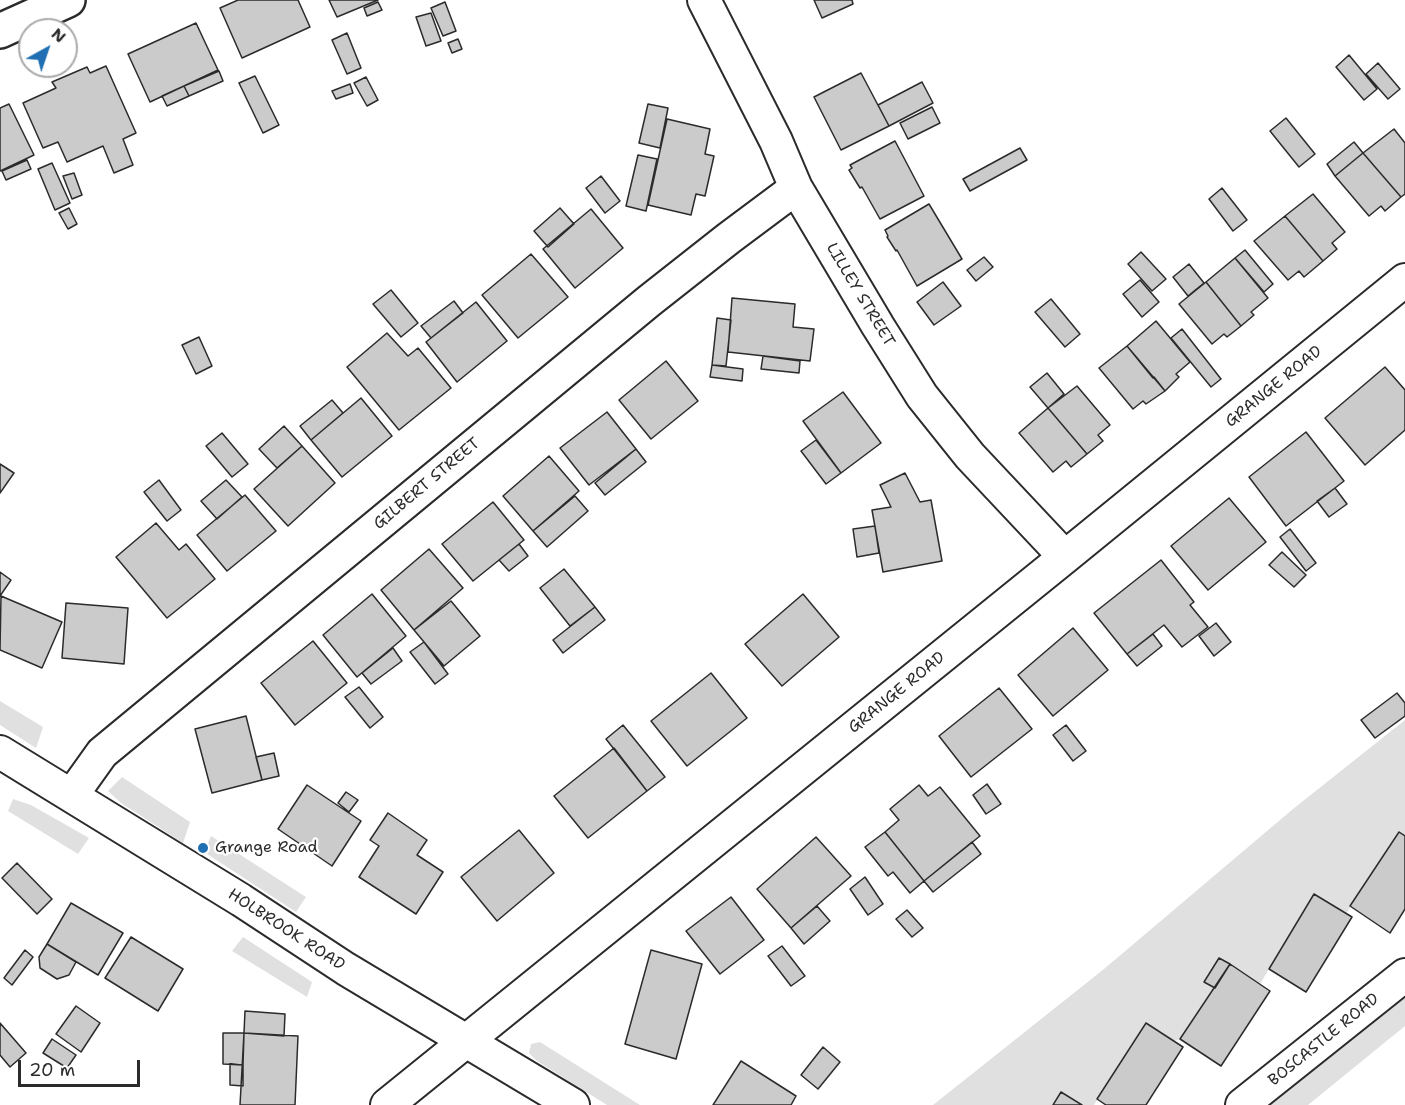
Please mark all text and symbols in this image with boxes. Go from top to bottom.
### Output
north arrow [18,18,78,78]
text: N [47,23,70,47]
street label: LILLEY STREET [822,240,898,350]
street label: GRANGE ROAD [1222,342,1326,432]
street label: GILBERT STREET [370,434,484,534]
street label: GRANGE ROAD [845,648,949,738]
place label: Grange Road [215,838,318,858]
marker: Grange Road [196,841,210,855]
street label: HOLBROOK ROAD [224,885,348,975]
street label: BOSCASTLE ROAD [1265,990,1383,1090]
scale bar [21,1048,142,1086]
text: 20 m [29,1058,75,1082]

